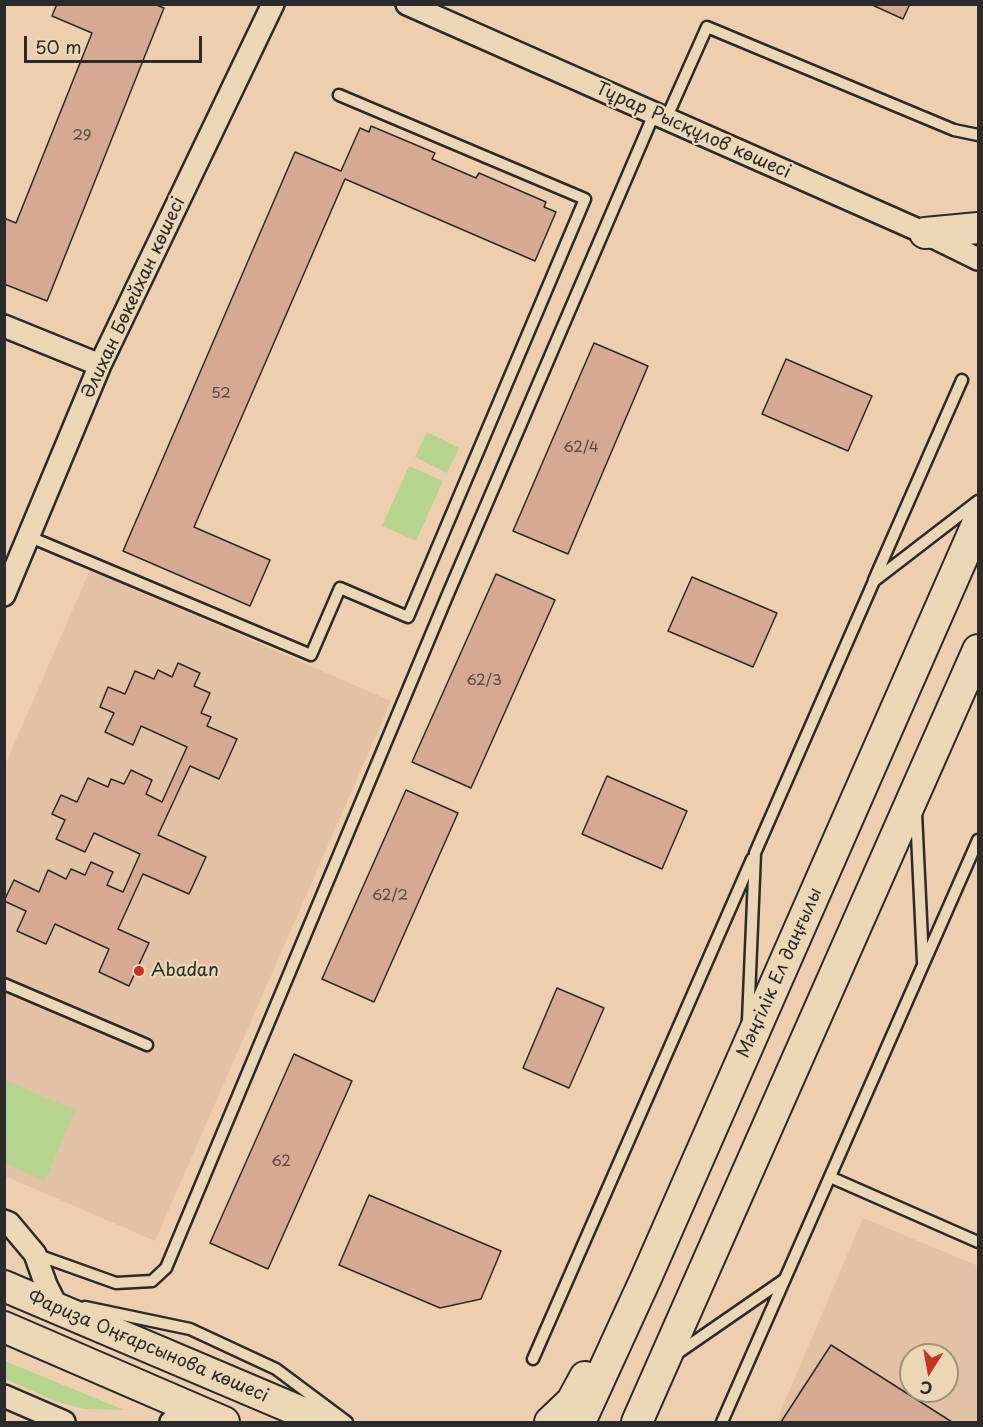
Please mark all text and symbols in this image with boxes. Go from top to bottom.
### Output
scale bar [27,24,206,62]
text: 50 m [35,33,82,60]
street label: Тұрар Рысқұлов көшесі [592,78,794,184]
house number: 29 [72,127,92,145]
street label: Әлихан Бөкейхан көшесі [78,194,190,402]
house number: 52 [211,385,231,403]
house number: 62/4 [563,439,599,457]
house number: 62/3 [466,672,502,690]
street label: Мәңгілік Ел даңғылы [733,885,827,1061]
house number: 62/2 [372,887,408,905]
place label: Abadan [151,960,219,982]
marker: Abadan [132,964,146,978]
house number: 62 [271,1153,291,1171]
street label: Фариза Оңғарсынова көшесі [24,1286,272,1408]
north arrow [899,1343,959,1403]
text: С [918,1376,934,1402]

